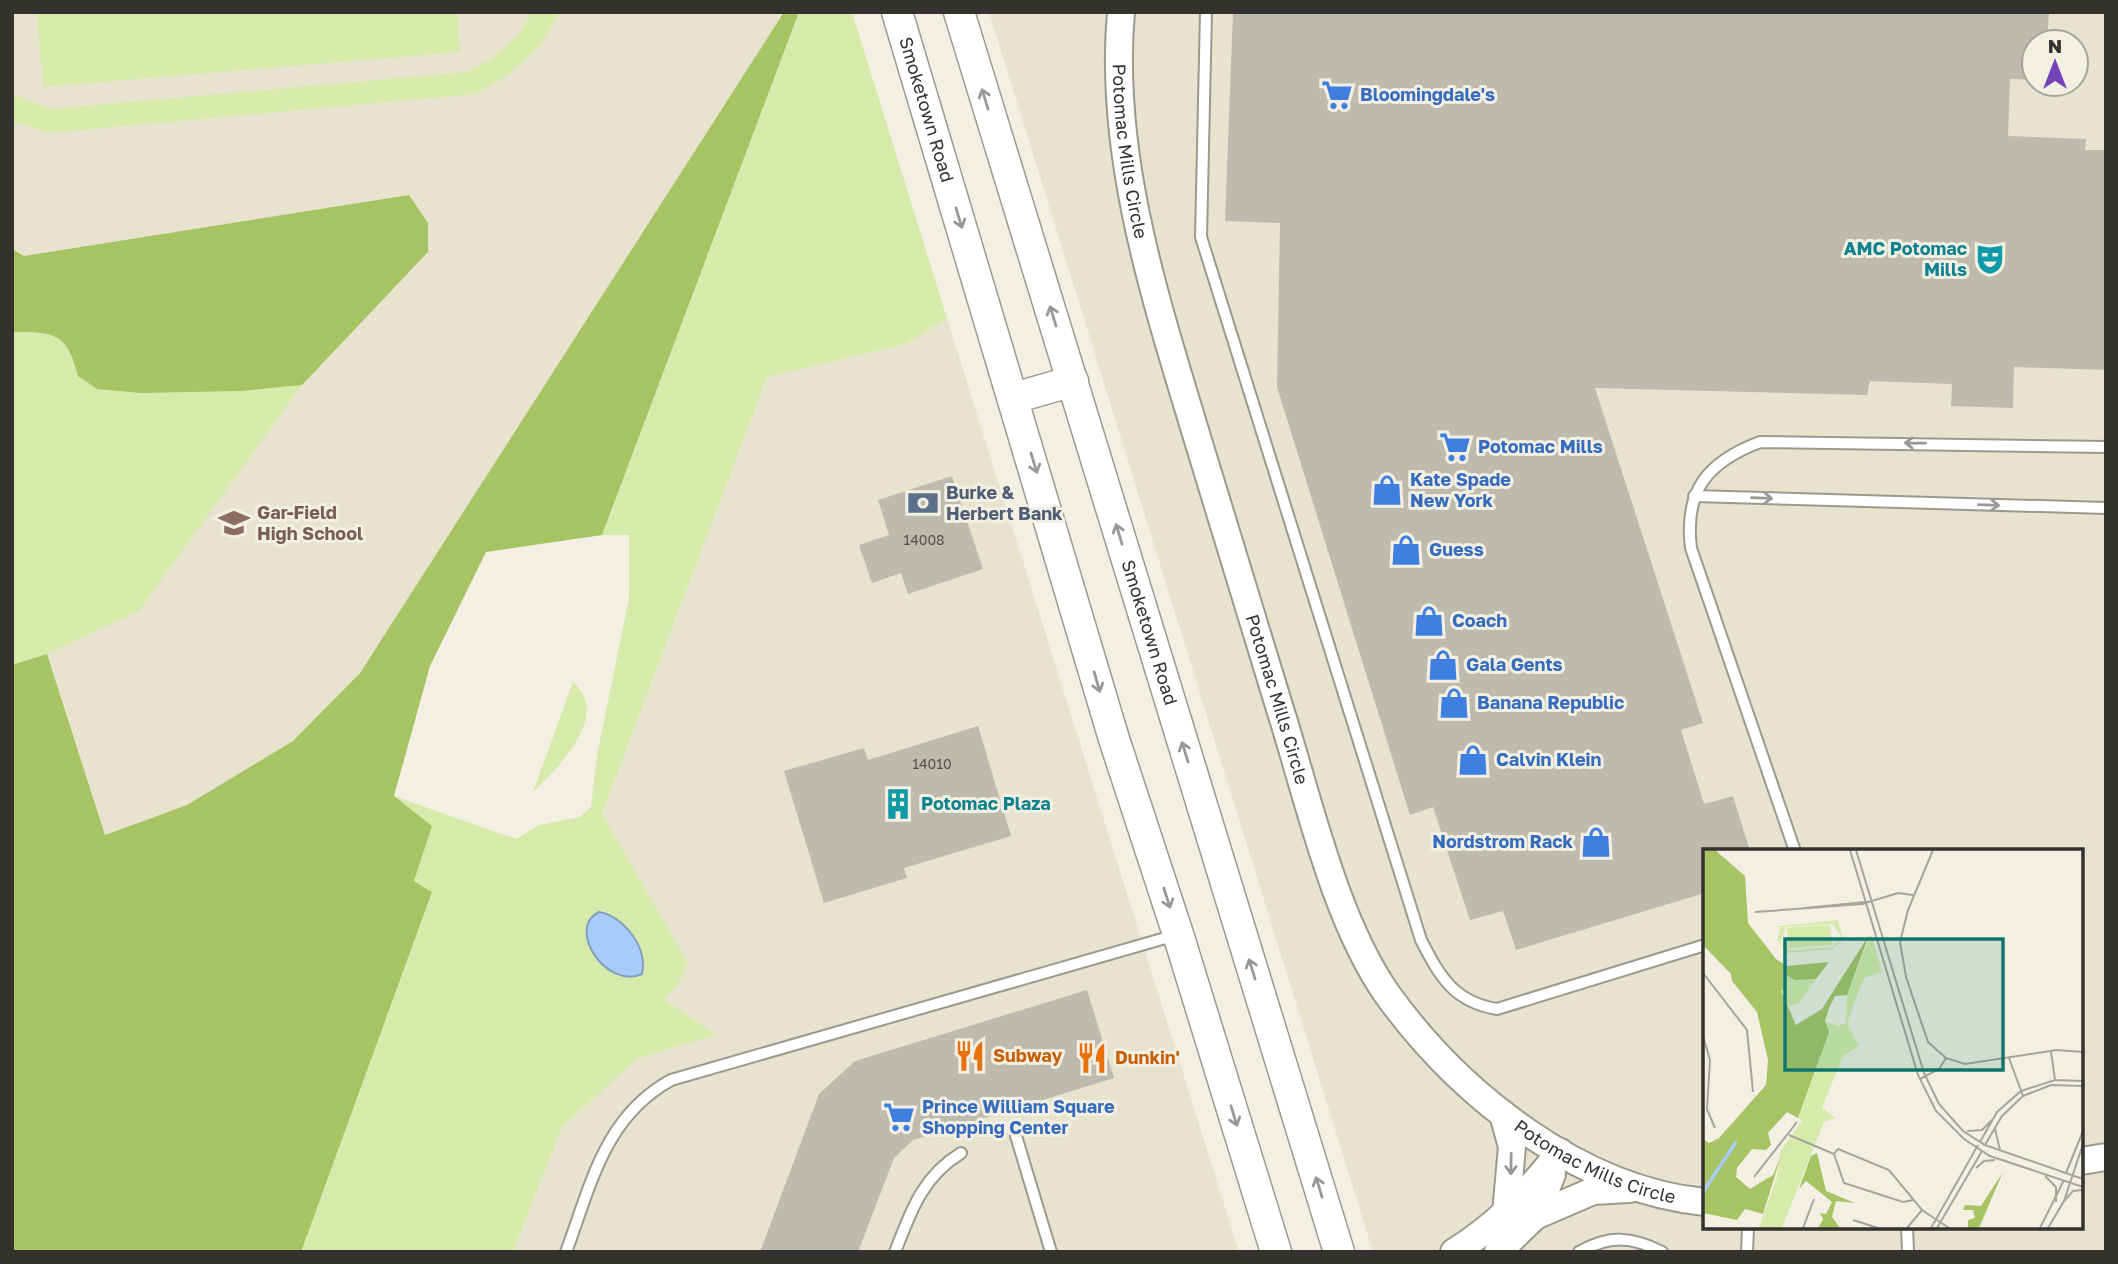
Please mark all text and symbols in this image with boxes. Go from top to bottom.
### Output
north arrow [2020,28,2090,98]
street label: Smoketown Road [895,34,959,185]
text: N [2048,34,2062,57]
street label: Potomac Mills Circle [1109,63,1153,241]
supermarket icon: Bloomingdale's [1320,78,1354,112]
place label: Bloomingdale's [1360,83,1495,105]
one-way arrow [978,88,991,110]
one-way arrow [954,207,967,229]
place label: AMC Potomac Mills [1844,237,1967,280]
theatre icon: AMC Potomac Mills [1973,242,2007,276]
one-way arrow [1045,305,1058,327]
supermarket icon: Potomac Mills [1438,430,1472,464]
place label: Potomac Mills [1478,435,1603,457]
one-way arrow [1904,437,1927,450]
one-way arrow [1028,452,1041,474]
place label: Kate Spade New York [1410,468,1511,511]
shop icon: Kate Spade New York [1370,473,1404,507]
place label: Burke & Herbert Bank [946,481,1063,524]
bank icon: Burke & Herbert Bank [906,486,940,520]
one-way arrow [1750,492,1773,505]
one-way arrow [1978,498,2001,511]
place label: Gar-Field High School [257,501,363,544]
school or university icon: Gar-Field High School [217,506,251,540]
one-way arrow [1112,523,1125,545]
house number: 14008 [903,531,945,548]
shop icon: Guess [1389,533,1423,567]
place label: Guess [1429,538,1484,560]
street label: Smoketown Road [1118,557,1183,707]
shop icon: Coach [1412,604,1446,638]
place label: Coach [1452,609,1507,631]
street label: Potomac Mills Circle [1242,612,1314,787]
shop icon: Gala Gents [1426,648,1460,682]
place label: Gala Gents [1466,653,1563,675]
one-way arrow [1092,671,1105,693]
shop icon: Banana Republic [1437,686,1471,720]
place label: Banana Republic [1477,691,1624,713]
one-way arrow [1178,741,1191,763]
shop icon: Calvin Klein [1456,743,1490,777]
place label: Calvin Klein [1496,748,1601,770]
house number: 14010 [912,755,952,772]
building icon: Potomac Plaza [881,787,915,821]
place label: Potomac Plaza [921,792,1051,814]
shop icon: Nordstrom Rack [1579,825,1613,859]
place label: Nordstrom Rack [1432,830,1574,852]
inset map [1703,849,2083,1229]
one-way arrow [1162,887,1174,909]
one-way arrow [1245,958,1258,980]
restaurant icon: Subway [953,1039,987,1073]
restaurant icon: Dunkin' [1075,1041,1109,1075]
place label: Subway [993,1044,1062,1066]
place label: Dunkin' [1115,1046,1180,1068]
place label: Prince William Square Shopping Center [922,1095,1115,1138]
supermarket icon: Prince William Square Shopping Center [882,1100,916,1134]
one-way arrow [1229,1104,1241,1126]
street label: Potomac Mills Circle [1510,1114,1678,1207]
one-way arrow [1505,1152,1518,1175]
one-way arrow [1312,1176,1325,1198]

